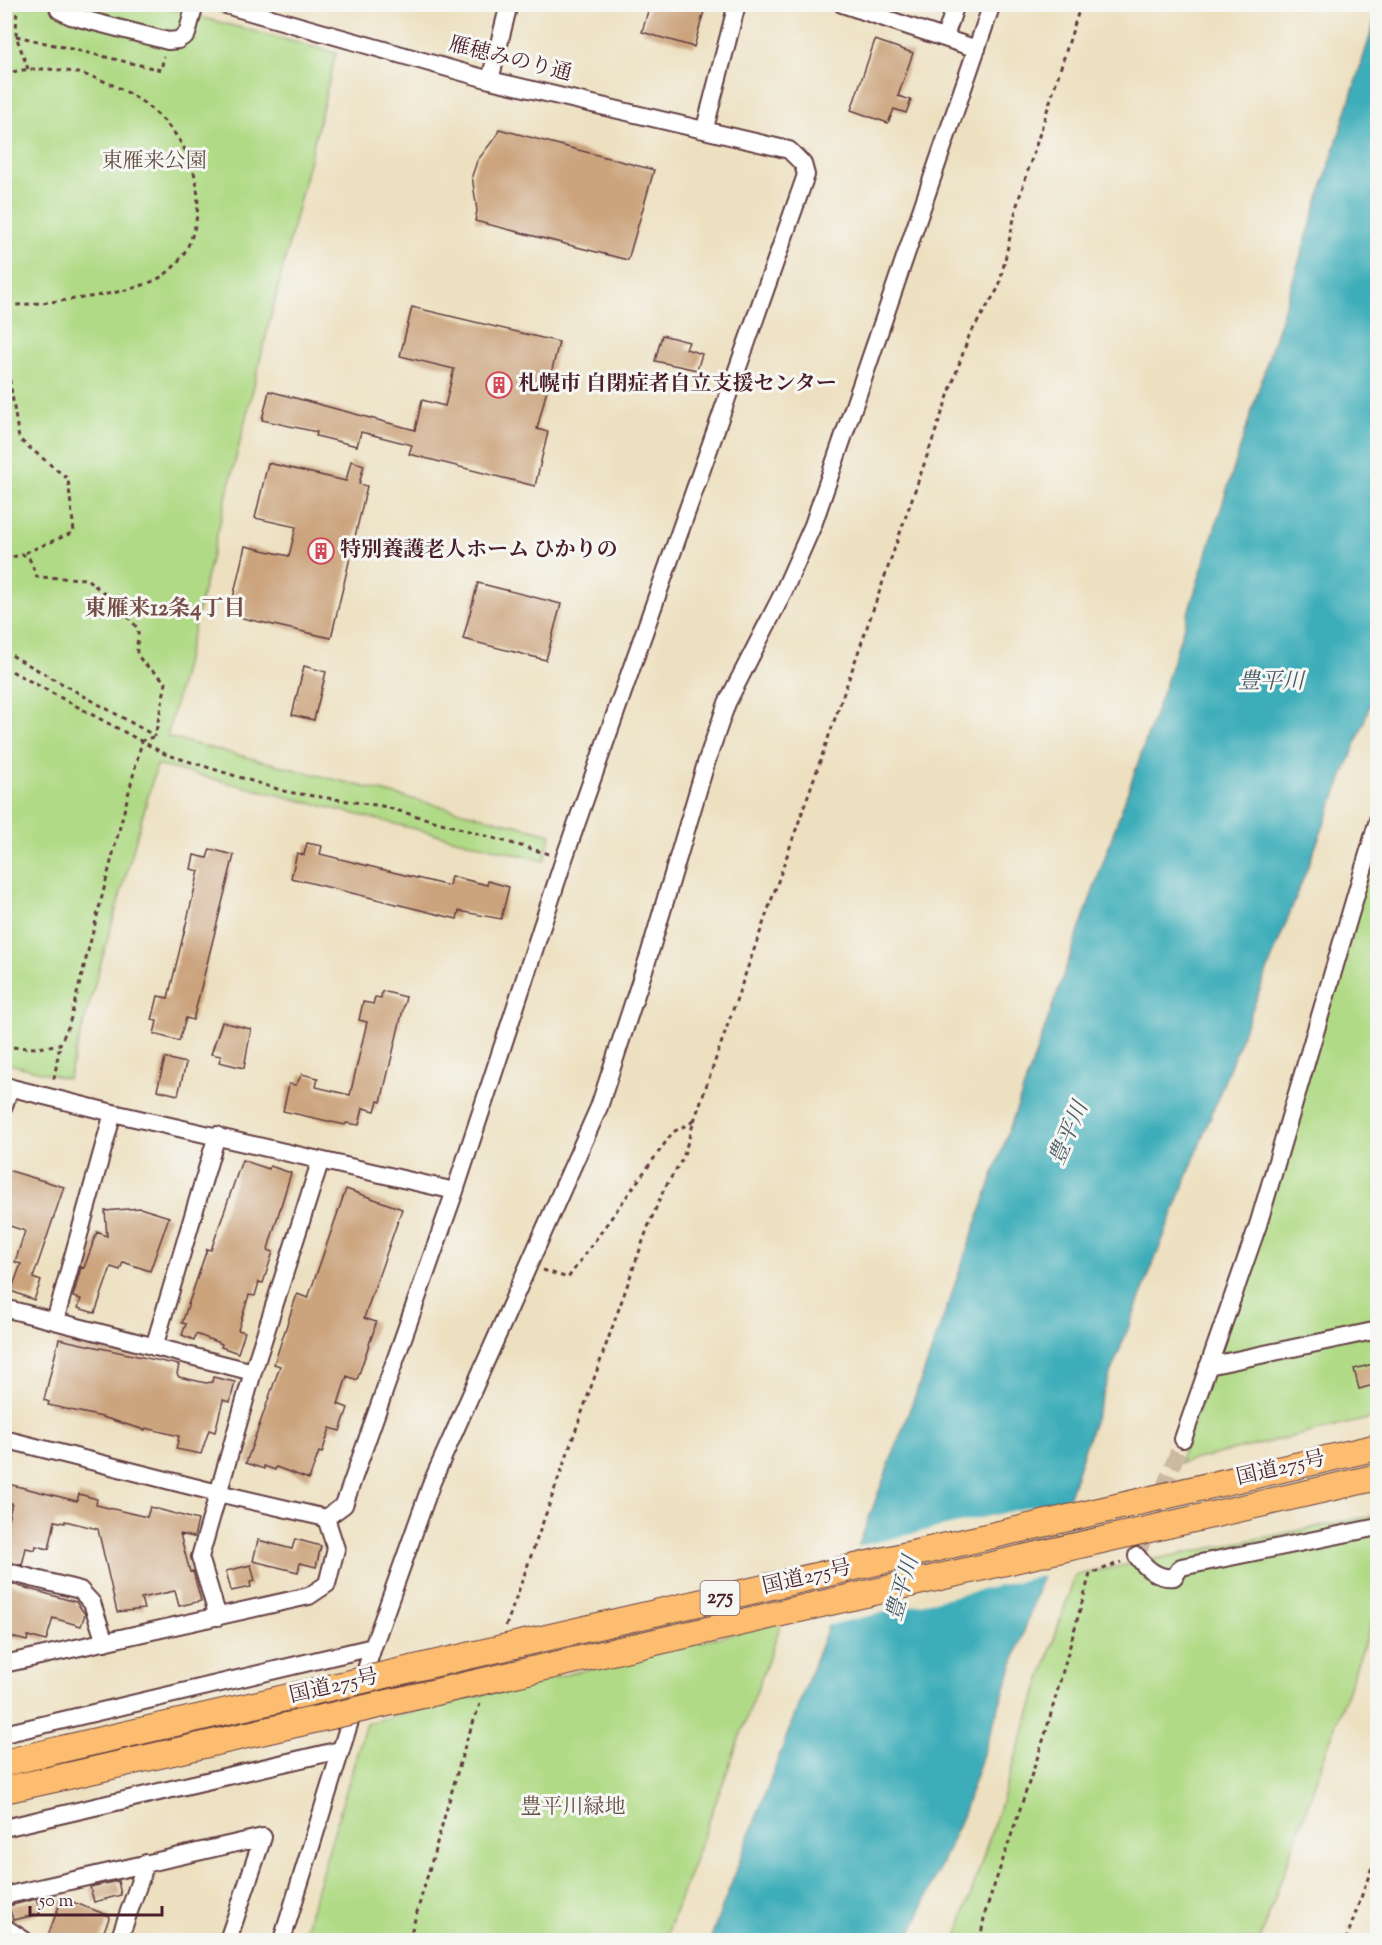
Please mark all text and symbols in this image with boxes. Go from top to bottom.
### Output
street label: 雁穂みのり通 [445,30,575,90]
park label: 東雁来公園 [102,147,207,177]
building icon: 札幌市 自閉症者自立支援センター [484,370,514,400]
place label: 札幌市 自閉症者自立支援センター [518,370,837,400]
building icon: 特別養護老人ホーム ひかりの [306,536,336,566]
place label: 特別養護老人ホーム ひかりの [340,536,617,566]
district label: 東雁来12条4丁目 [85,594,245,626]
water label: 豊平川 [1238,667,1306,699]
water label: 豊平川 [1042,1096,1098,1171]
street label: 国道275号 [1234,1444,1328,1494]
water label: 豊平川 [880,1551,929,1625]
street label: 国道275号 [760,1553,854,1603]
road number: 275 [700,1581,740,1615]
street label: 国道275号 [287,1662,381,1712]
park label: 豊平川緑地 [521,1793,626,1823]
scale bar [30,1879,162,1917]
text: 50 m [38,1889,74,1915]

